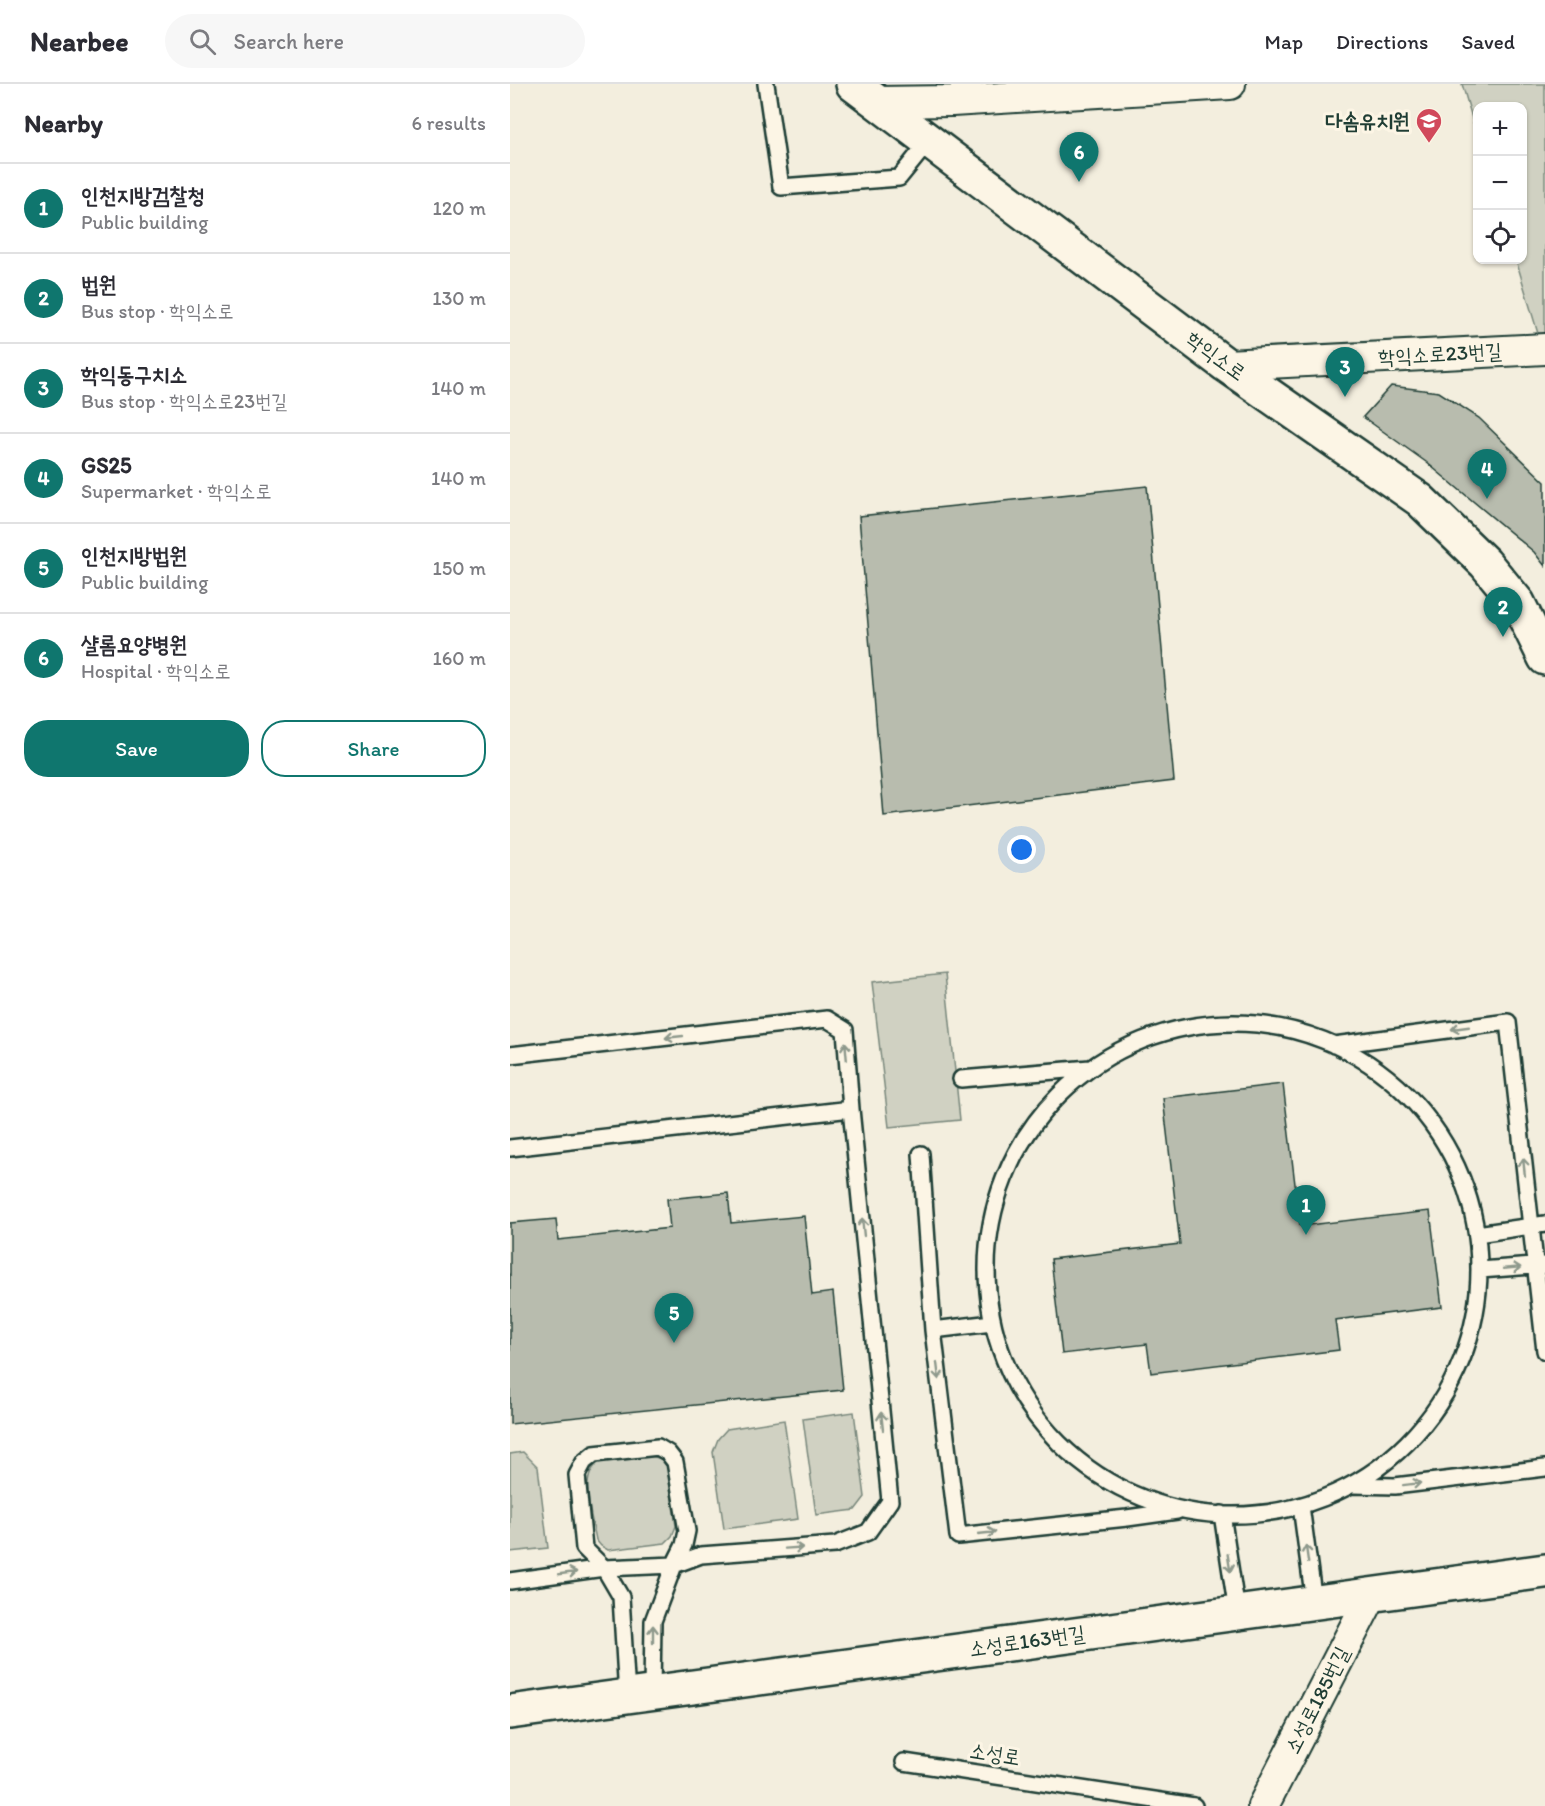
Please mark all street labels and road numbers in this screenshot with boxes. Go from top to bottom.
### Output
street label: 학익소로 [1182,326,1251,386]
street label: 학익소로23번길 [1377,338,1503,369]
street label: 소성로163번길 [967,1620,1087,1661]
street label: 소성로185번길 [1279,1642,1354,1757]
street label: 소성로 [968,1737,1022,1770]

